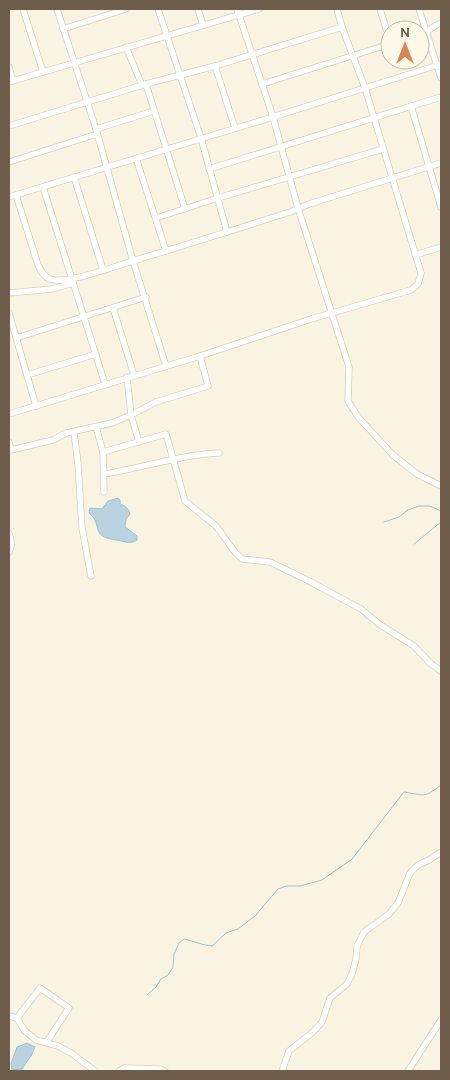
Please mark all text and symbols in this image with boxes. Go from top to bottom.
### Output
north arrow [380,20,430,70]
text: N [400,25,410,42]

